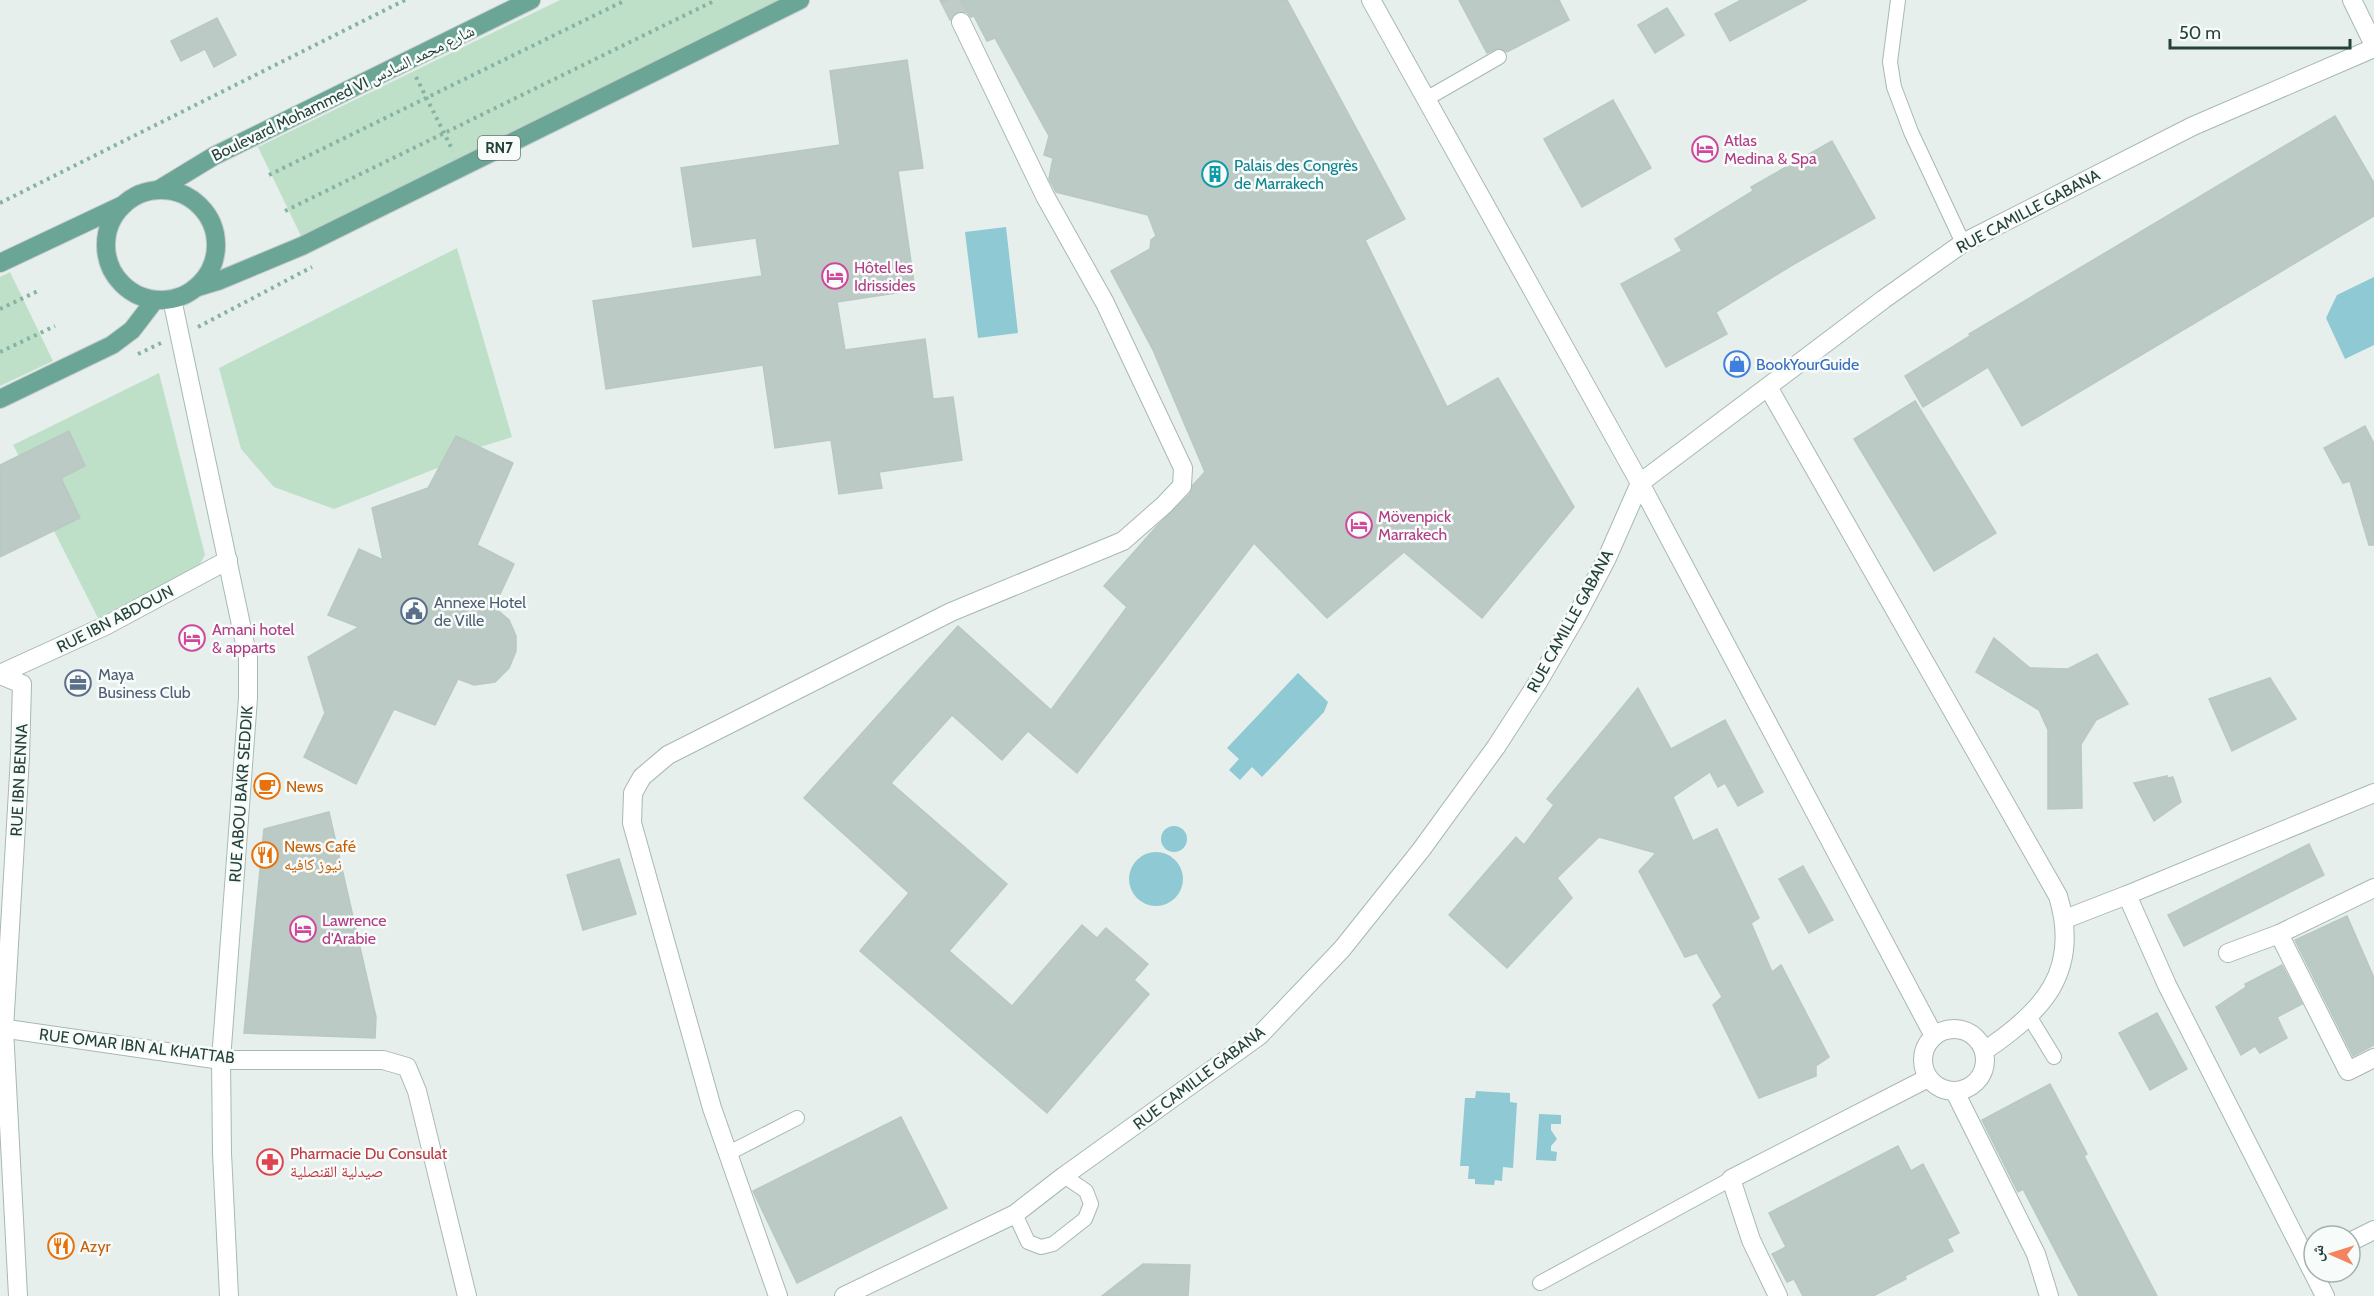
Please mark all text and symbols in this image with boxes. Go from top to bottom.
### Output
scale bar [2170,12,2350,50]
street label: Boulevard Mohammed VI شارع محمد السادس [209,21,478,166]
text: 50 m [2179,22,2221,44]
place label: Atlas Medina & Spa [1724,131,1817,168]
hotel icon: Atlas Medina & Spa [1690,134,1720,164]
road number: RN7 [478,136,520,160]
place label: Palais des Congrès de Marrakech [1234,156,1358,193]
building icon: Palais des Congrès de Marrakech [1200,159,1230,189]
street label: RUE CAMILLE GABANA [1953,165,2103,257]
place label: Hôtel les Idrissides [854,258,916,295]
hotel icon: Hôtel les Idrissides [820,261,850,291]
shop icon: BookYourGuide [1722,349,1752,379]
place label: BookYourGuide [1756,355,1859,374]
place label: Mövenpick Marrakech [1378,507,1452,544]
hotel icon: Mövenpick Marrakech [1344,510,1374,540]
street label: RUE CAMILLE GABANA [1523,546,1617,696]
street label: RUE IBN ABDOUN [53,581,177,657]
place label: Annexe Hotel de Ville [434,593,526,630]
public building icon: Annexe Hotel de Ville [399,596,429,626]
place label: Amani hotel & apparts [212,620,294,657]
hotel icon: Amani hotel & apparts [177,623,207,653]
place label: Maya Business Club [98,665,191,702]
office icon: Maya Business Club [63,668,93,698]
street label: RUE ABOU BAKR SEDDIK [225,705,257,883]
street label: RUE IBN BENNA [7,723,31,837]
cafe icon: News [252,771,282,801]
place label: News [286,777,324,796]
place label: News Café نيوز كافيه [284,837,356,874]
restaurant icon: News Café نيوز كافيه [250,840,280,870]
place label: Lawrence d'Arabie [322,911,386,948]
hotel icon: Lawrence d'Arabie [288,914,318,944]
street label: RUE CAMILLE GABANA [1129,1022,1269,1134]
street label: RUE OMAR IBN AL KHATTAB [38,1025,236,1067]
place label: Pharmacie Du Consulat صيدلية القنصلية [290,1144,448,1181]
pharmacy icon: Pharmacie Du Consulat صيدلية القنصلية [255,1147,285,1177]
north arrow [2302,1224,2362,1284]
restaurant icon: Azyr [46,1231,76,1261]
place label: Azyr [80,1237,111,1256]
text: ش [2308,1244,2327,1262]

